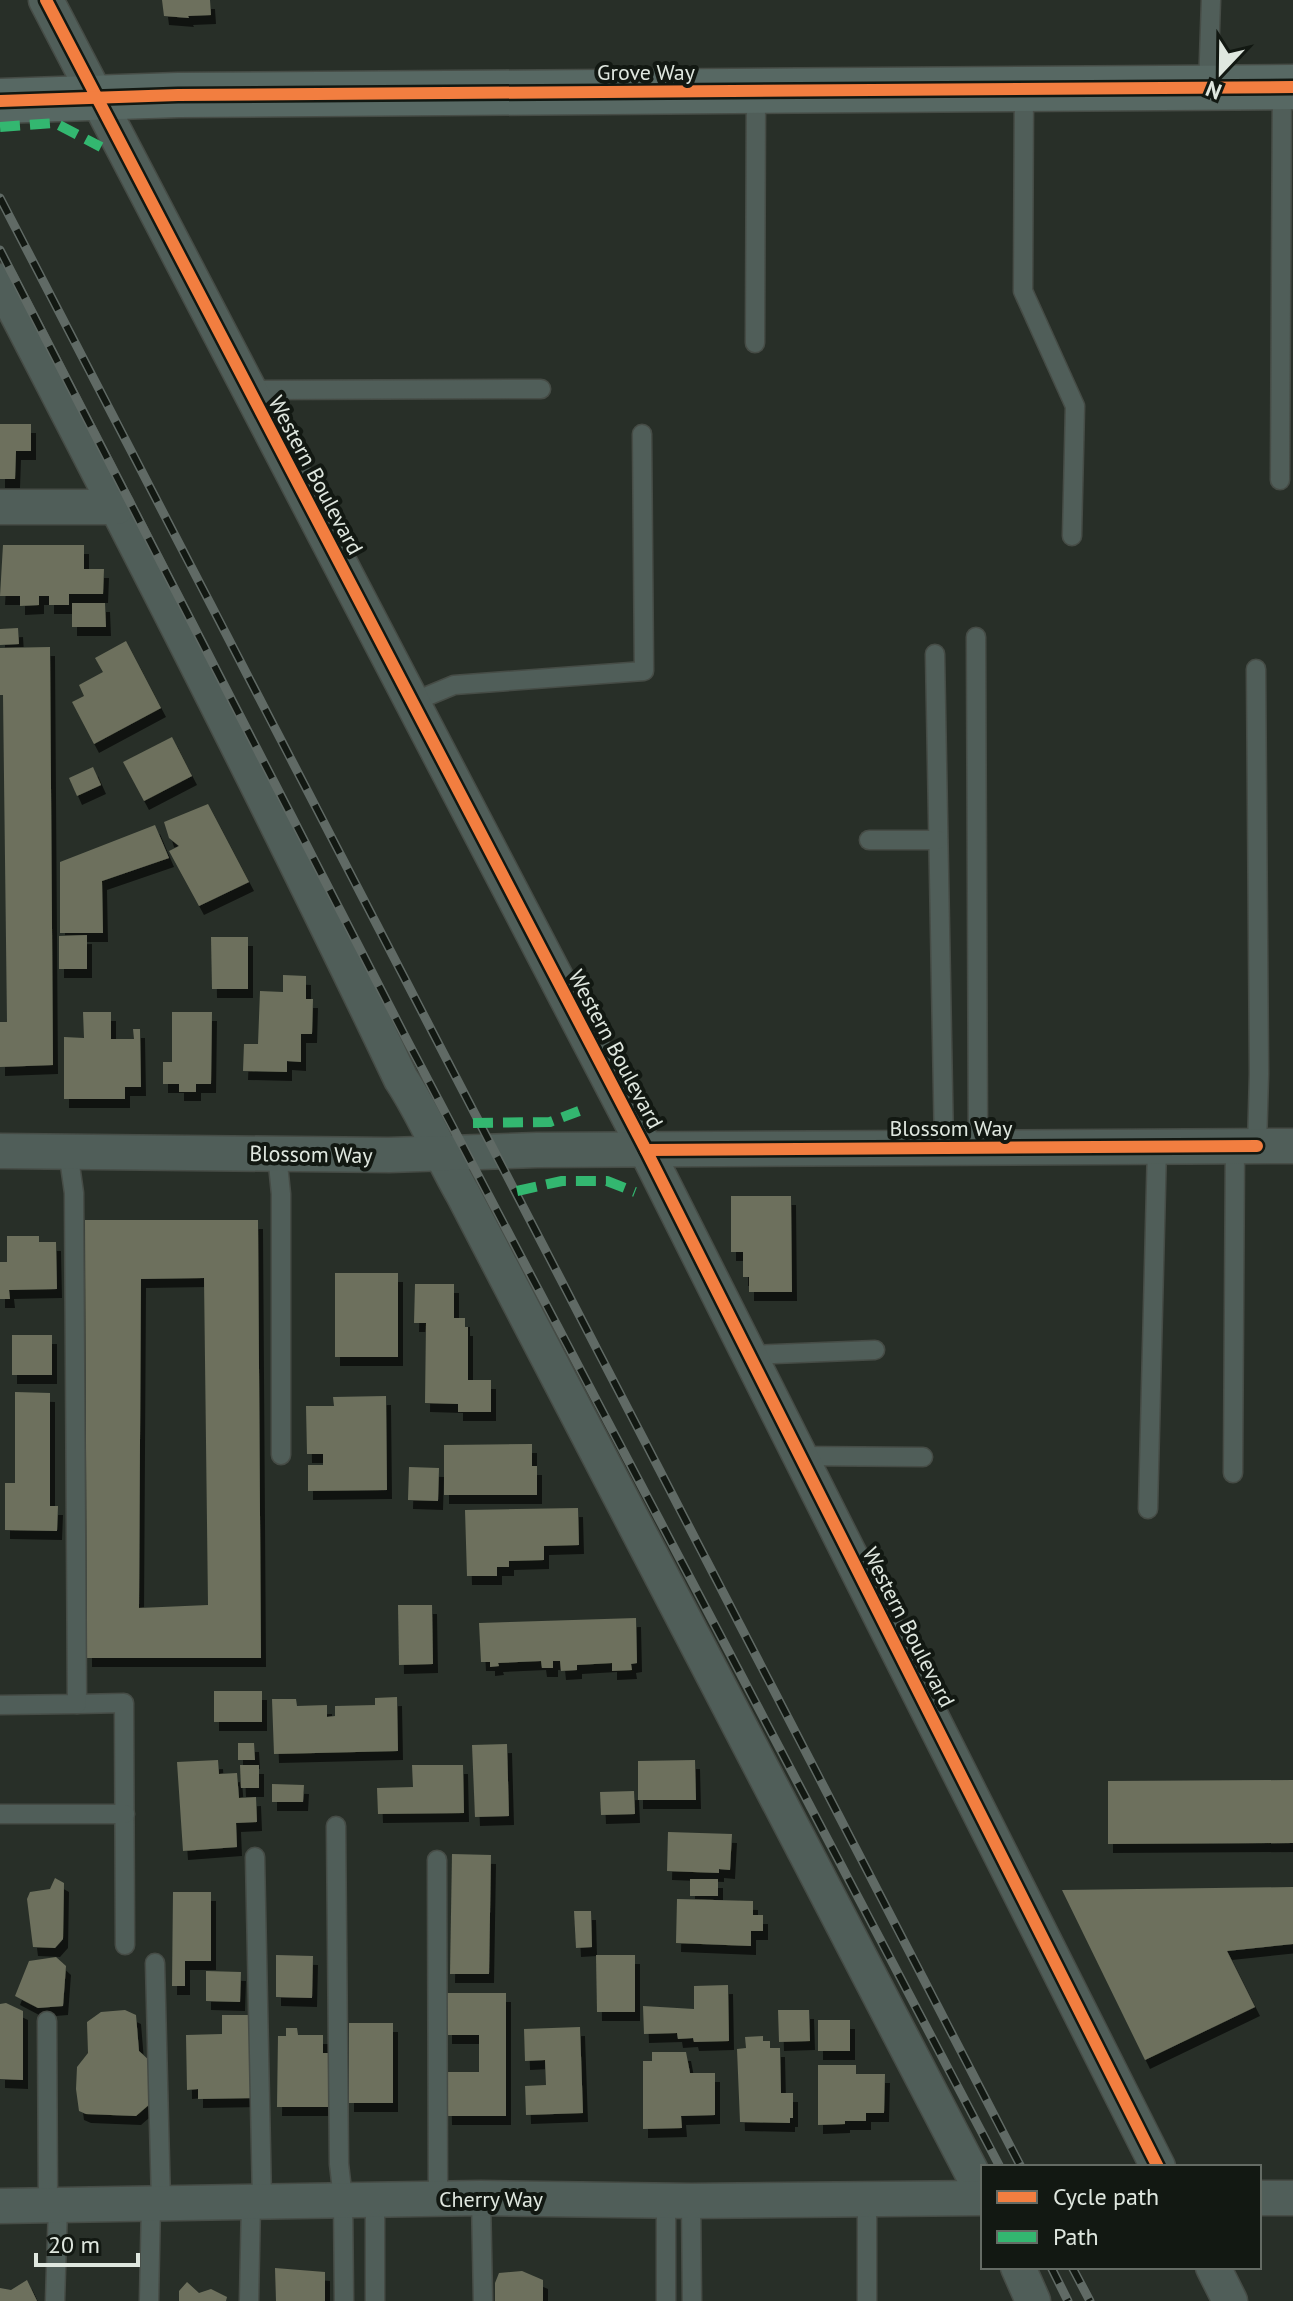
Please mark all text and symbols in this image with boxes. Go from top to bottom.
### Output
north arrow [1181,32,1261,112]
street label: Grove Way [597,58,696,86]
text: N [1202,75,1225,106]
street label: Western Boulevard [262,391,370,559]
street label: Western Boulevard [562,965,670,1133]
street label: Blossom Way [889,1114,1013,1142]
street label: Blossom Way [249,1139,374,1169]
street label: Western Boulevard [857,1542,961,1712]
legend [981,2165,1261,2269]
text: Cycle path [1053,2181,1159,2212]
street label: Cherry Way [439,2185,544,2213]
scale bar [36,2217,138,2267]
text: Path [1053,2221,1099,2252]
text: 20 m [48,2229,100,2260]

